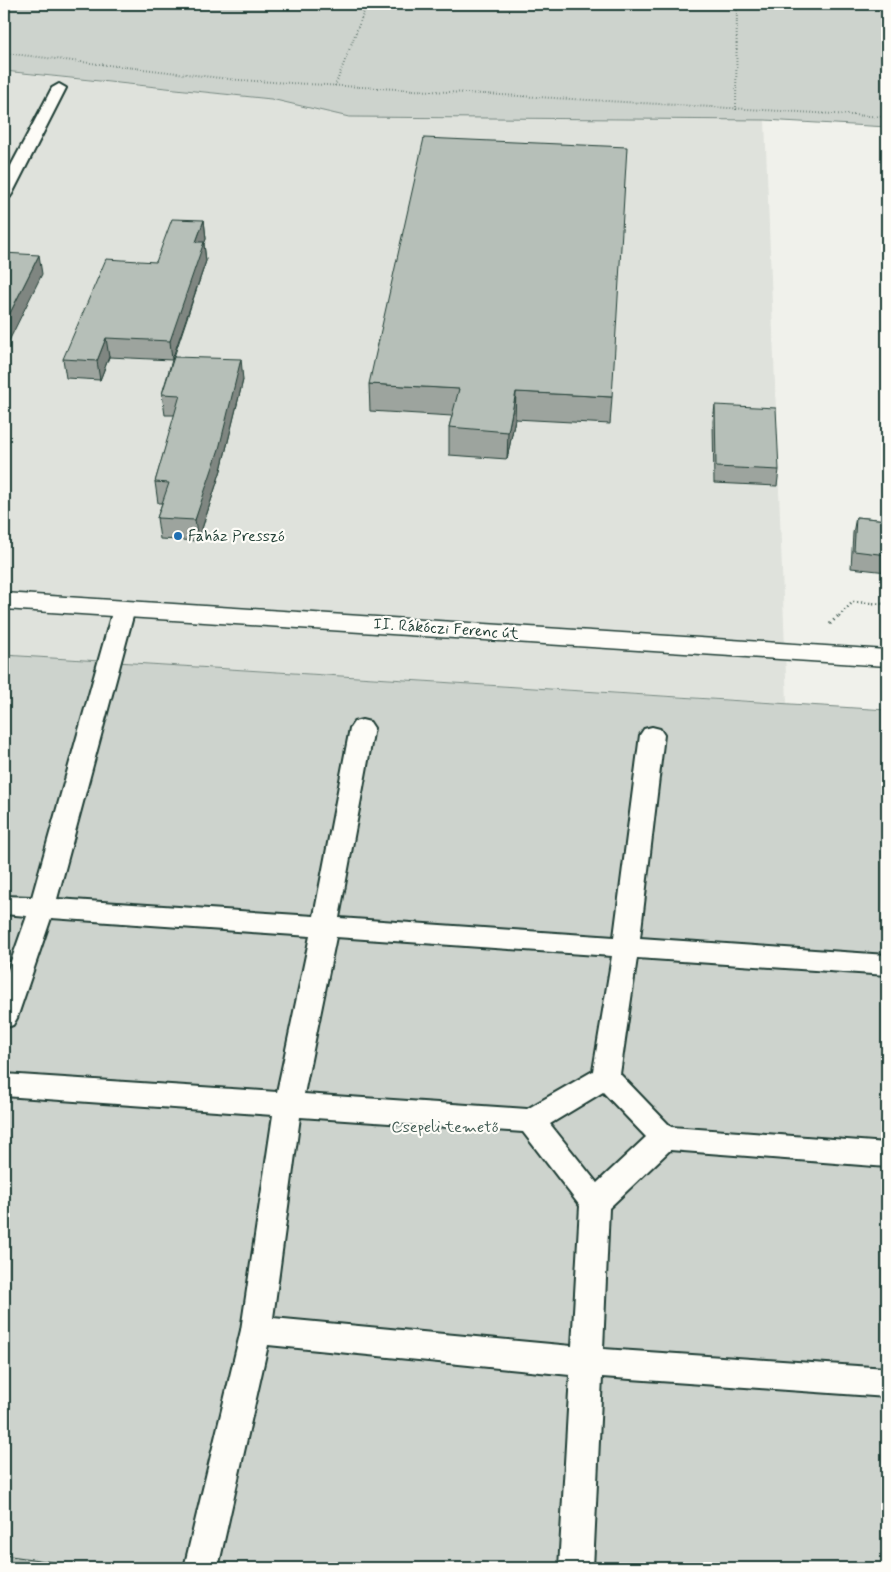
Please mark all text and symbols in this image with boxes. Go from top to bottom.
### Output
place label: Faház Presszó [188,526,285,547]
marker: Faház Presszó [172,530,184,542]
street label: II. Rákóczi Ferenc út [373,613,520,645]
park label: Csepeli temető [391,1117,499,1138]

